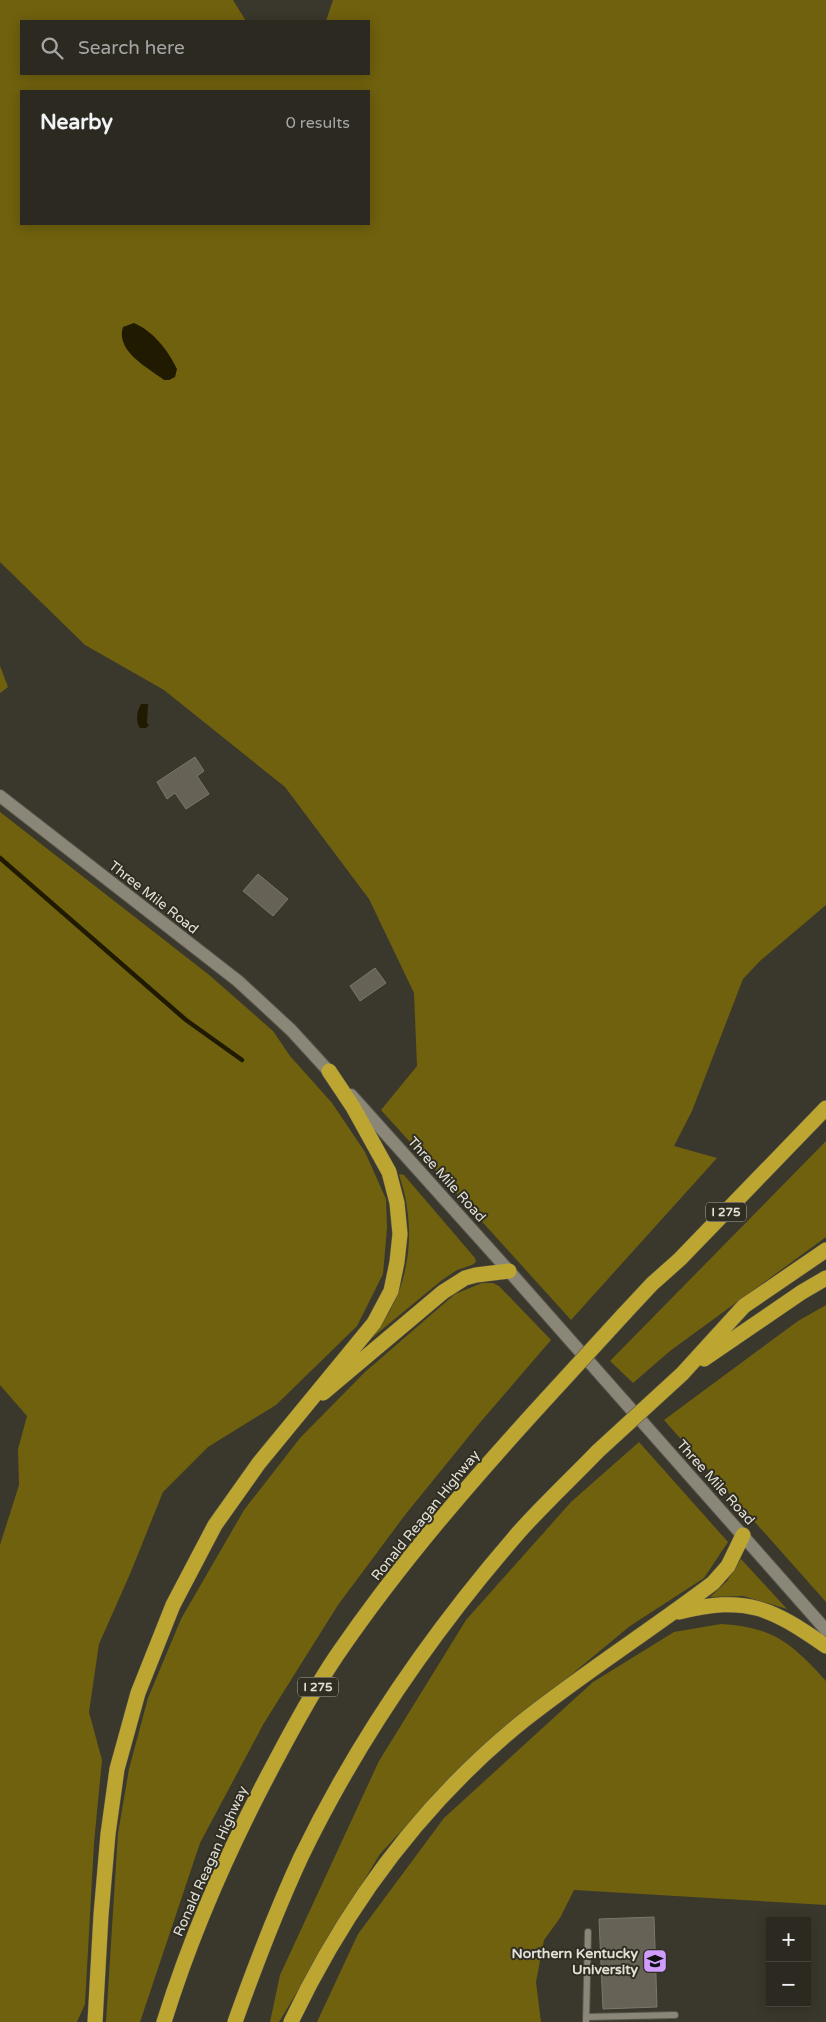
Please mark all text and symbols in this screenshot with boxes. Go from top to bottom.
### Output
search box [20,20,370,75]
icon: search [38,34,66,62]
text: Search here [78,37,185,59]
text: Nearby [40,110,113,135]
text: 0 results [286,113,350,133]
street label: Three Mile Road [106,857,202,938]
street label: Three Mile Road [404,1133,489,1225]
road number: I 275 [706,1202,746,1222]
street label: Three Mile Road [673,1436,758,1528]
street label: Ronald Reagan Highway [368,1446,484,1584]
road number: I 275 [298,1678,338,1696]
street label: Ronald Reagan Highway [170,1783,252,1939]
map controls [766,1917,811,2007]
button: + [766,1917,811,1962]
place label: Northern Kentucky University [512,1945,638,1978]
school or university icon: Northern Kentucky University [642,1948,668,1974]
button: − [766,1962,811,2007]

